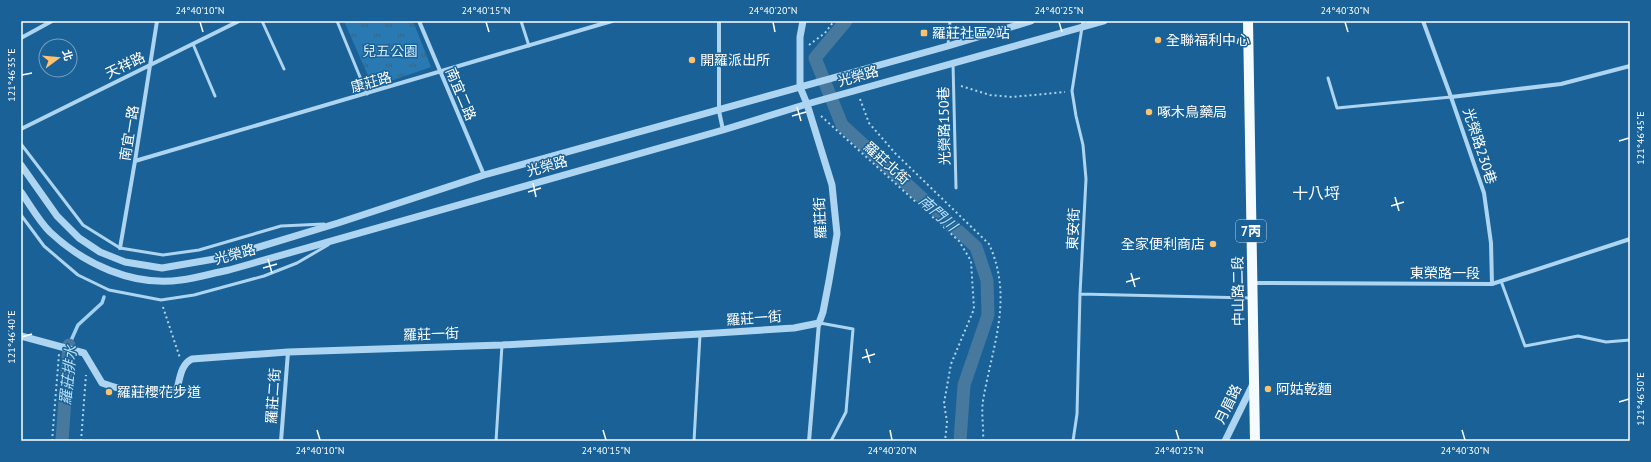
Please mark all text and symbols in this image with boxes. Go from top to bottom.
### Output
text: 24°40'10"N [175,4,225,17]
text: 24°40'15"N [461,4,511,17]
text: 24°40'20"N [748,4,798,17]
text: 24°40'25"N [1034,4,1084,17]
text: 24°40'30"N [1320,4,1370,17]
place label: 羅莊社區2站 [932,24,1010,42]
marker: 羅莊社區2站 [919,28,929,38]
place label: 全聯福利中心 [1166,31,1250,49]
marker: 全聯福利中心 [1153,35,1163,45]
north arrow [38,38,78,78]
park label: 兒五公園 [362,42,418,60]
text: 121°46'35"E [5,48,18,102]
text: 北 [59,48,76,62]
street label: 天祥路 [102,48,148,82]
place label: 開羅派出所 [700,51,770,69]
marker: 開羅派出所 [687,55,697,65]
street label: 光榮路 [835,62,881,90]
street label: 南宜二路 [442,65,480,123]
street label: 康莊路 [348,68,394,96]
street label: 光榮路150巷 [934,86,954,166]
place label: 啄木鳥藥局 [1157,103,1227,121]
street label: 南宜一路 [116,104,142,162]
street label: 光榮路230巷 [1459,106,1501,186]
marker: 啄木鳥藥局 [1144,107,1154,117]
text: 121°46'45"E [1634,111,1647,165]
street label: 羅莊北街 [860,138,914,188]
street label: 光榮路 [524,152,570,180]
district label: 十八埒 [1292,183,1340,203]
water label: 南門川 [915,191,963,236]
street label: 羅莊街 [810,197,830,239]
street label: 東安街 [1063,208,1083,250]
road number: 7丙 [1236,220,1266,242]
place label: 全家便利商店 [1121,235,1205,253]
marker: 全家便利商店 [1208,239,1218,249]
street label: 光榮路 [212,240,258,268]
street label: 中山路二段 [1228,256,1248,326]
street label: 東榮路一段 [1410,264,1480,282]
street label: 羅莊一街 [725,307,783,329]
text: 121°46'40"E [5,310,18,364]
street label: 羅莊一街 [403,324,459,344]
water label: 羅莊排水 [55,343,81,406]
street label: 羅莊二街 [262,367,284,425]
text: 121°46'50"E [1634,372,1647,426]
place label: 阿姑乾麵 [1276,380,1332,398]
street label: 月眉路 [1211,381,1245,427]
place label: 羅莊櫻花步道 [117,383,201,401]
marker: 阿姑乾麵 [1263,384,1273,394]
marker: 羅莊櫻花步道 [104,387,114,397]
text: 24°40'10"N [295,444,345,457]
text: 24°40'15"N [581,444,631,457]
text: 24°40'20"N [867,444,917,457]
text: 24°40'25"N [1154,444,1204,457]
text: 24°40'30"N [1440,444,1490,457]

